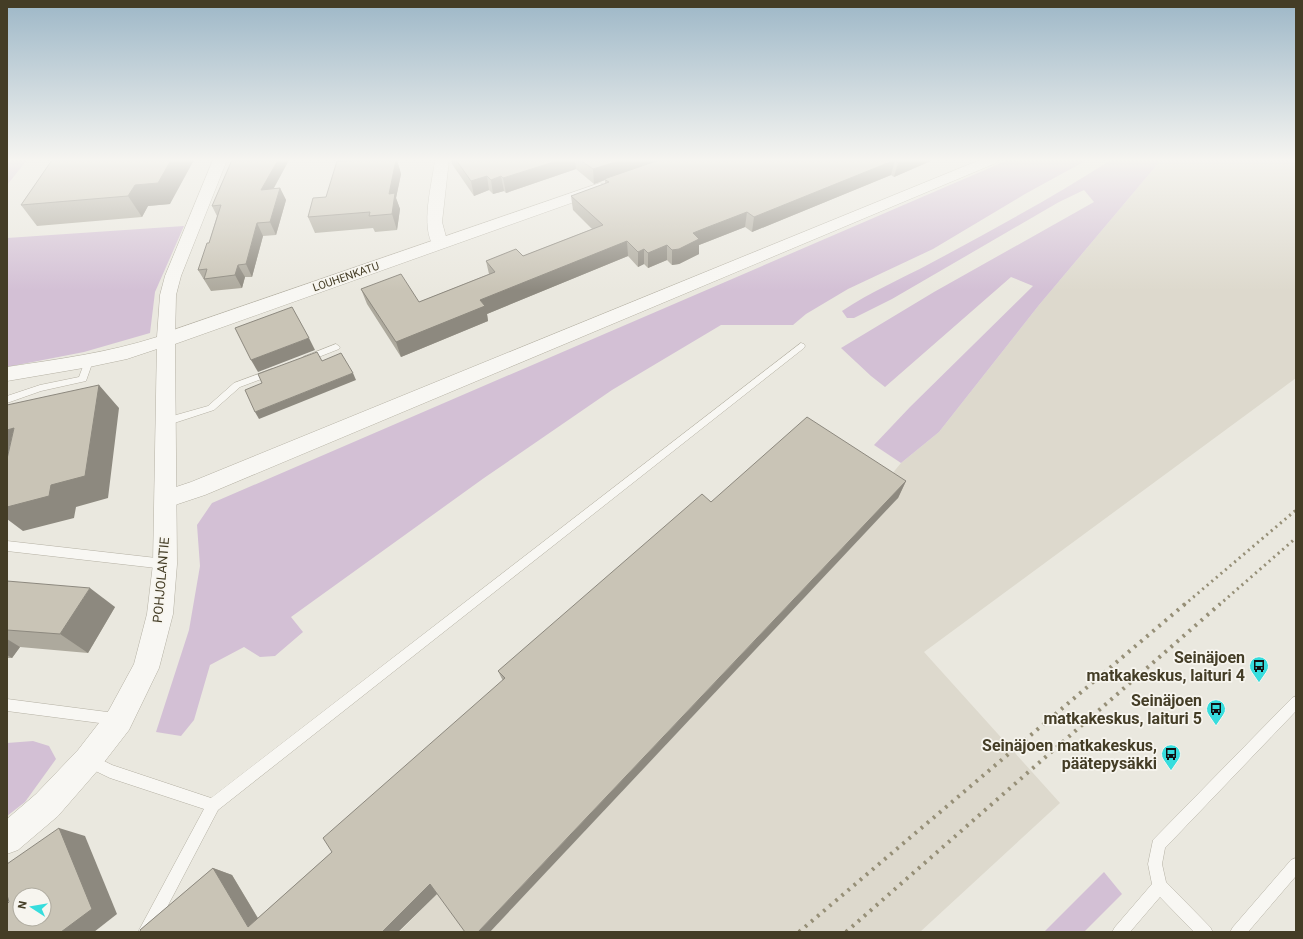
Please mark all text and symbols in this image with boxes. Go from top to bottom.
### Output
street label: LOUHENKATU [311,260,381,294]
street label: POHJOLANTIE [150,537,172,623]
place label: Seinäjoen matkakeskus, laituri 4 [1087,648,1245,685]
bus stop icon: Seinäjoen matkakeskus, laituri 4 [1248,655,1270,683]
place label: Seinäjoen matkakeskus, laituri 5 [1044,691,1202,728]
bus stop icon: Seinäjoen matkakeskus, laituri 5 [1205,698,1227,726]
place label: Seinäjoen matkakeskus, päätepysäkki [982,736,1157,773]
bus stop icon: Seinäjoen matkakeskus, päätepysäkki [1160,743,1182,771]
north arrow [12,887,52,927]
text: N [16,900,30,910]

